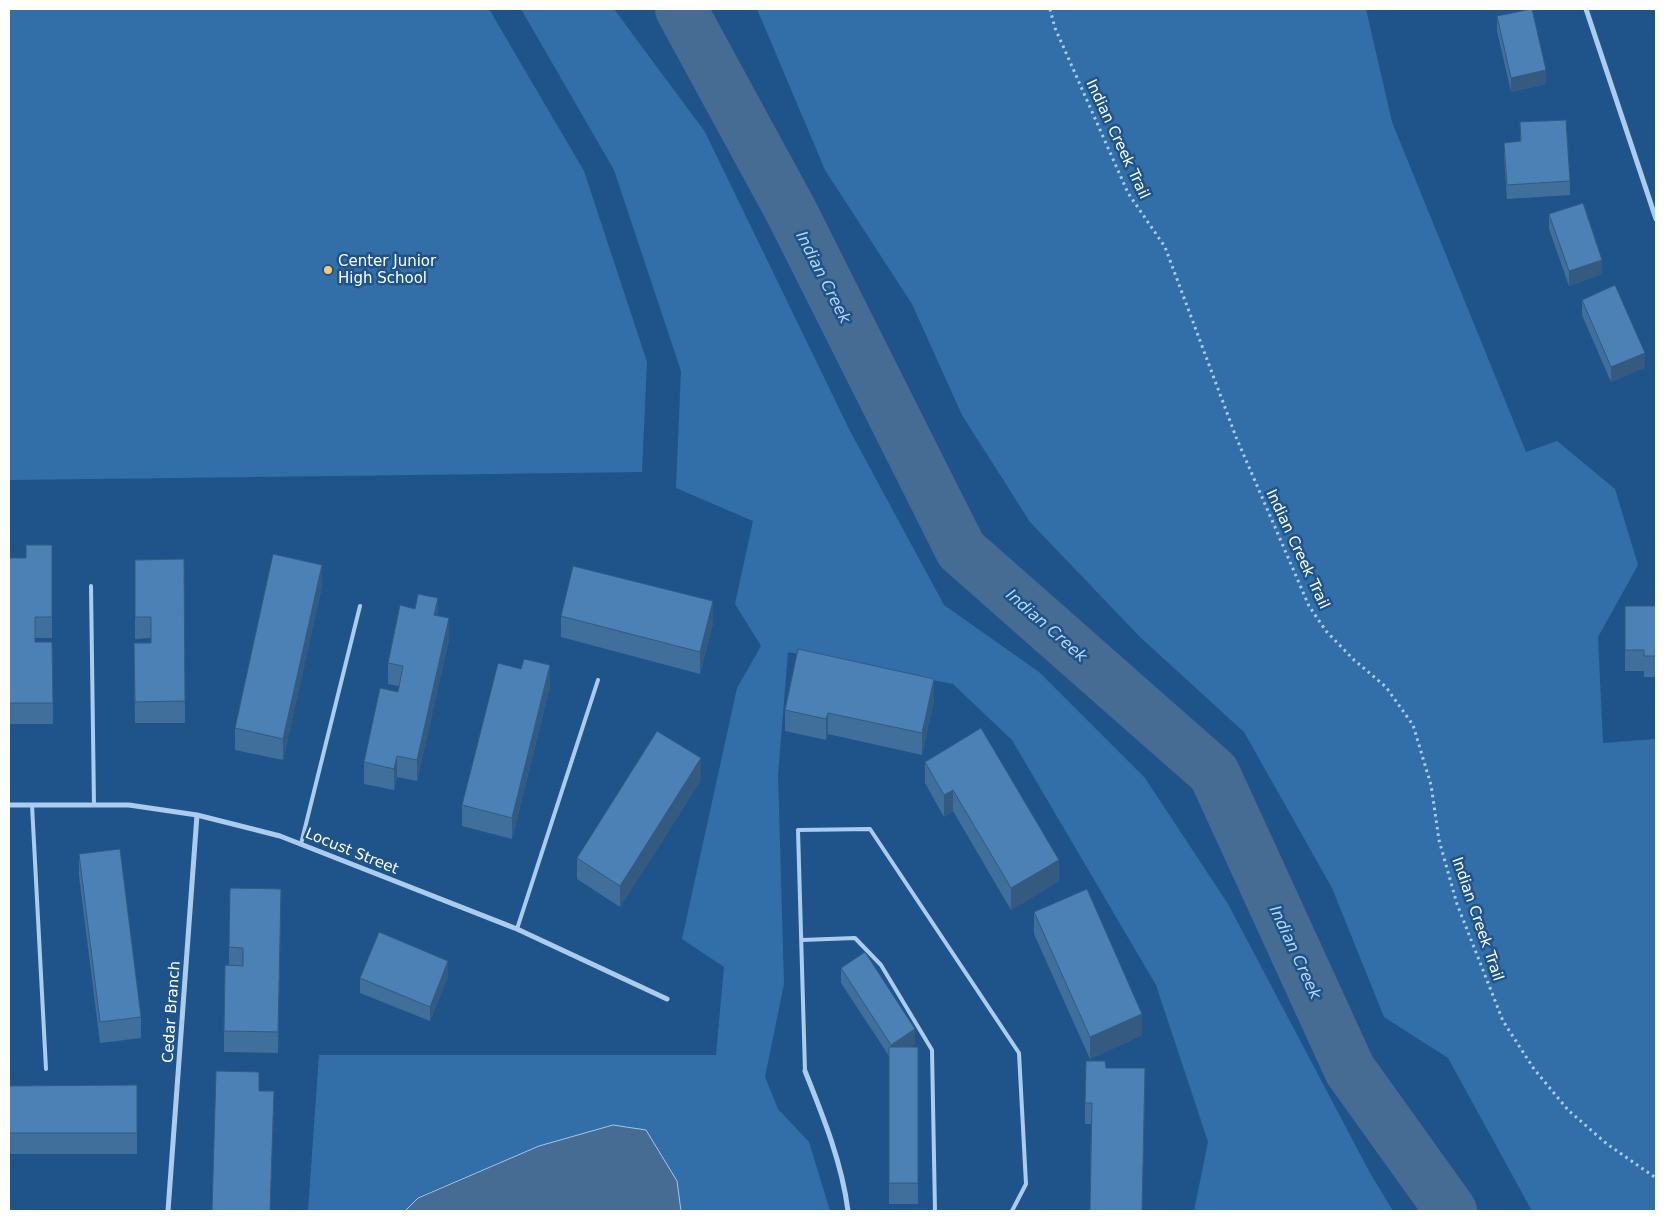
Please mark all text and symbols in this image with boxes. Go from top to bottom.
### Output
street label: Indian Creek Trail [1082,76,1154,202]
water label: Indian Creek [792,228,855,327]
place label: Center Junior High School [338,252,437,287]
marker: Center Junior High School [322,264,334,276]
street label: Indian Creek Trail [1262,486,1334,612]
water label: Indian Creek [1002,585,1092,666]
street label: Locust Street [303,824,401,878]
street label: Indian Creek Trail [1448,855,1508,983]
water label: Indian Creek [1266,902,1326,1003]
street label: Cedar Branch [158,960,184,1064]

